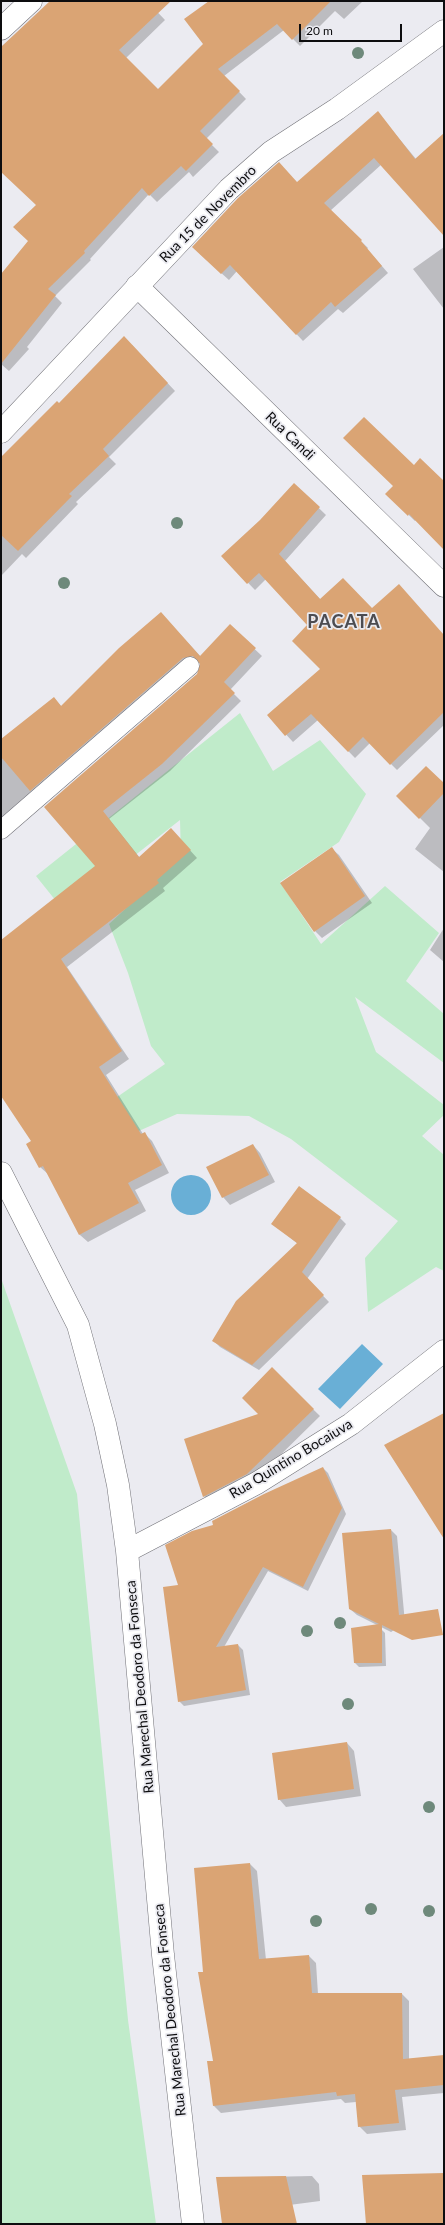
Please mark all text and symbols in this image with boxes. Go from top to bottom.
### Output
scale bar [301,16,404,42]
text: 20 m [306,23,333,38]
street label: Rua 15 de Novembro [156,162,260,266]
street label: Rua Candi [262,408,318,464]
district label: PACATA [307,611,381,633]
street label: Rua Quintino Bocaiuva [226,1416,356,1502]
street label: Rua Marechal Deodoro da Fonseca [122,1580,158,1794]
street label: Rua Marechal Deodoro da Fonseca [150,1903,190,2117]

